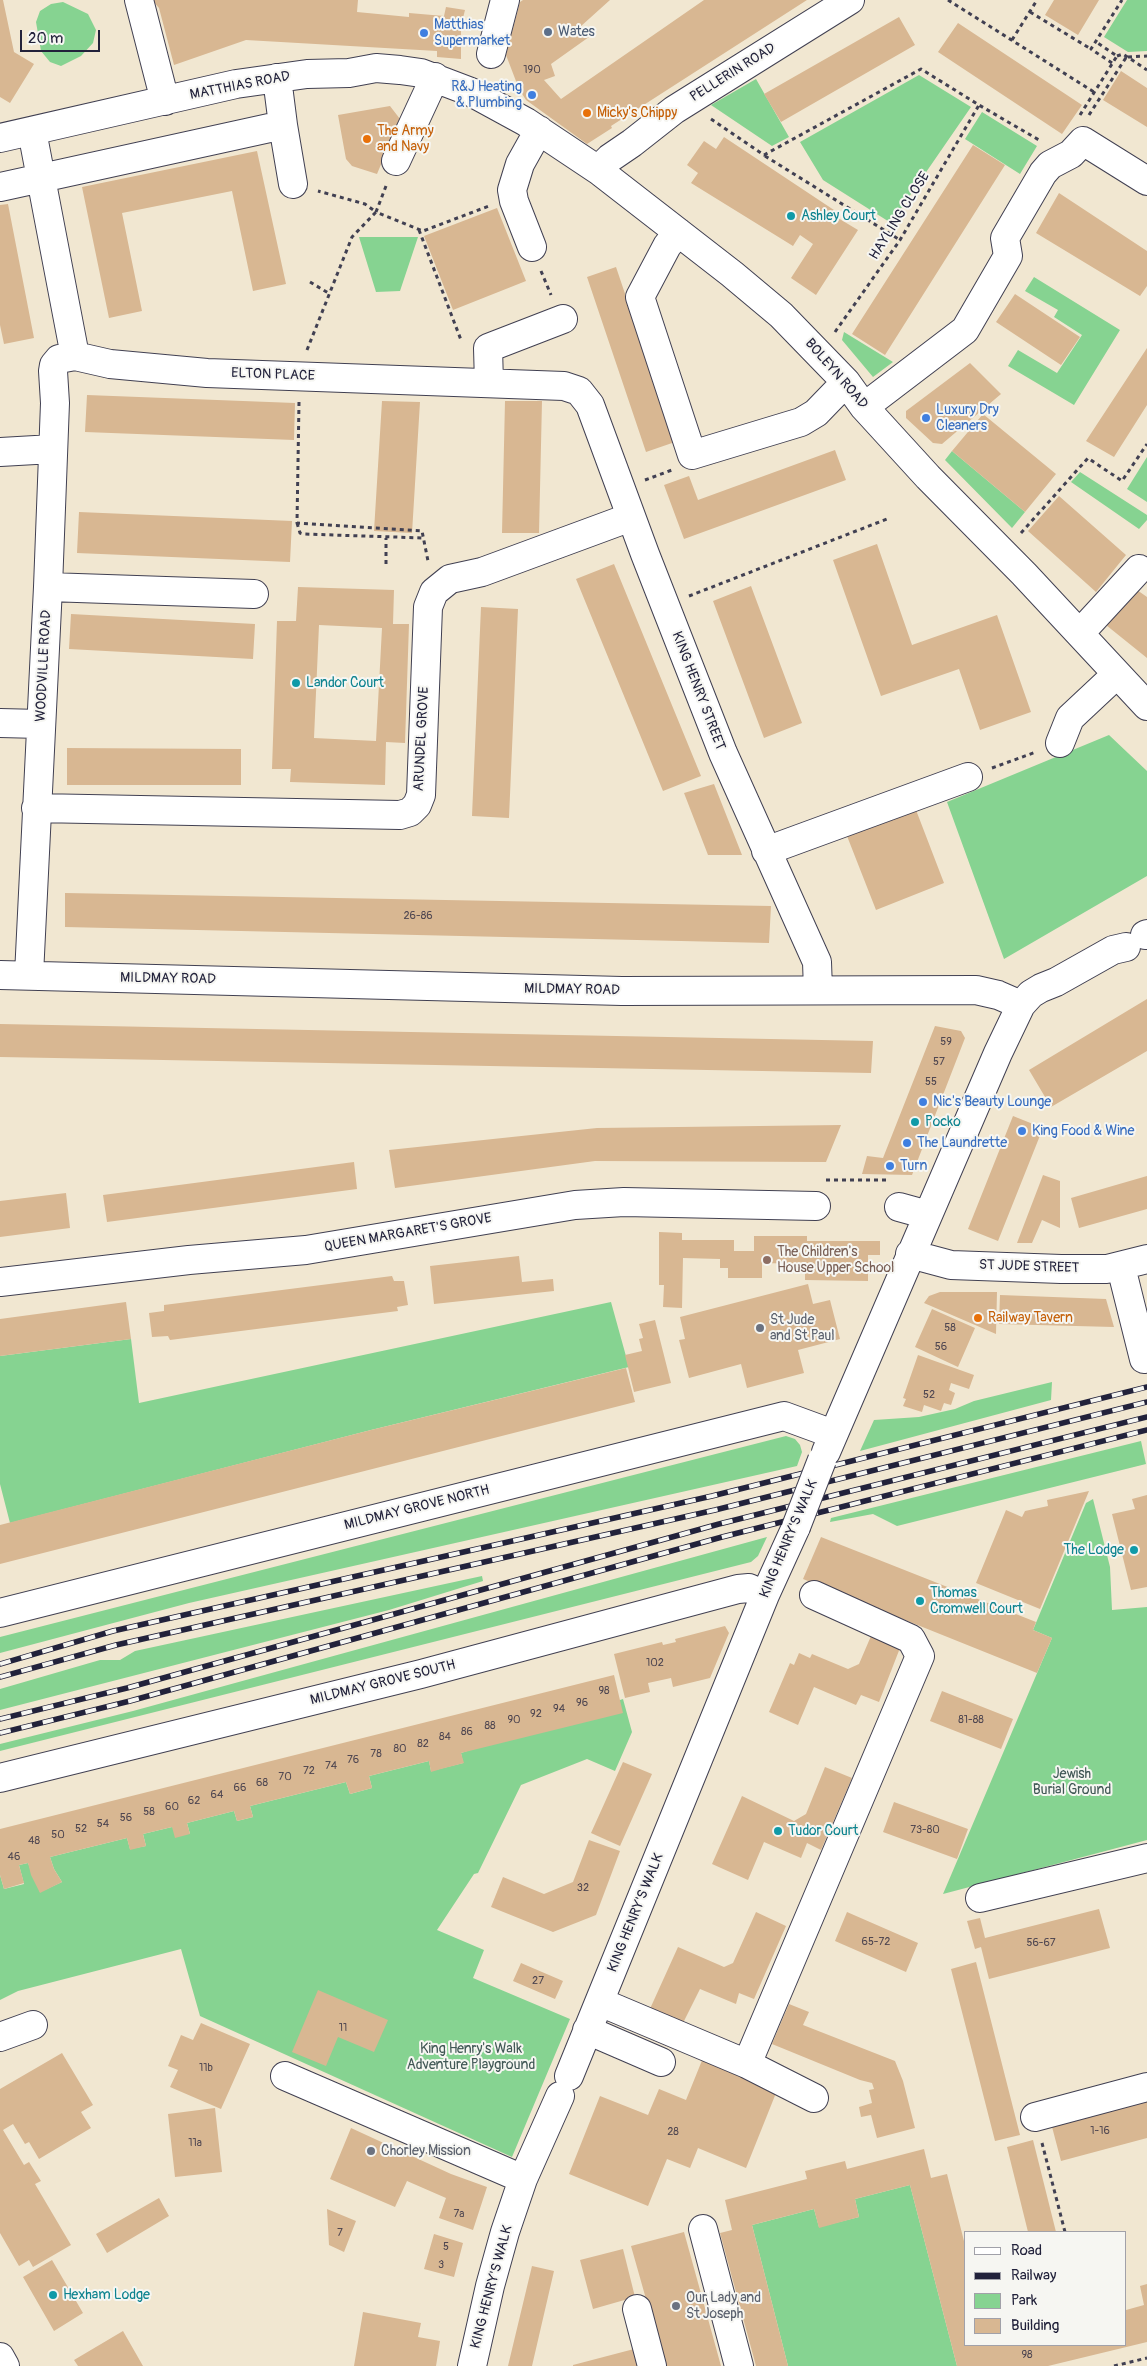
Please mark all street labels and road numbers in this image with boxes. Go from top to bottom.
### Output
street label: PELLERIN ROAD [687,40,779,106]
street label: MATTHIAS ROAD [189,68,291,104]
street label: HAYLING CLOSE [866,169,934,263]
street label: BOLEYN ROAD [801,335,871,413]
street label: ELTON PLACE [231,365,315,385]
street label: WOODVILLE ROAD [33,610,55,722]
street label: KING HENRY STREET [668,629,728,753]
street label: ARUNDEL GROVE [411,686,433,792]
street label: MILDMAY ROAD [120,970,216,988]
street label: MILDMAY ROAD [524,981,620,999]
street label: QUEEN MARGARET'S GROVE [323,1210,493,1256]
street label: ST JUDE STREET [979,1257,1079,1277]
street label: KING HENRY'S WALK [756,1477,822,1601]
street label: MILDMAY GROVE NORTH [343,1482,491,1534]
street label: MILDMAY GROVE SOUTH [309,1657,457,1709]
street label: KING HENRY'S WALK [604,1851,668,1975]
street label: KING HENRY'S WALK [467,2224,517,2350]

